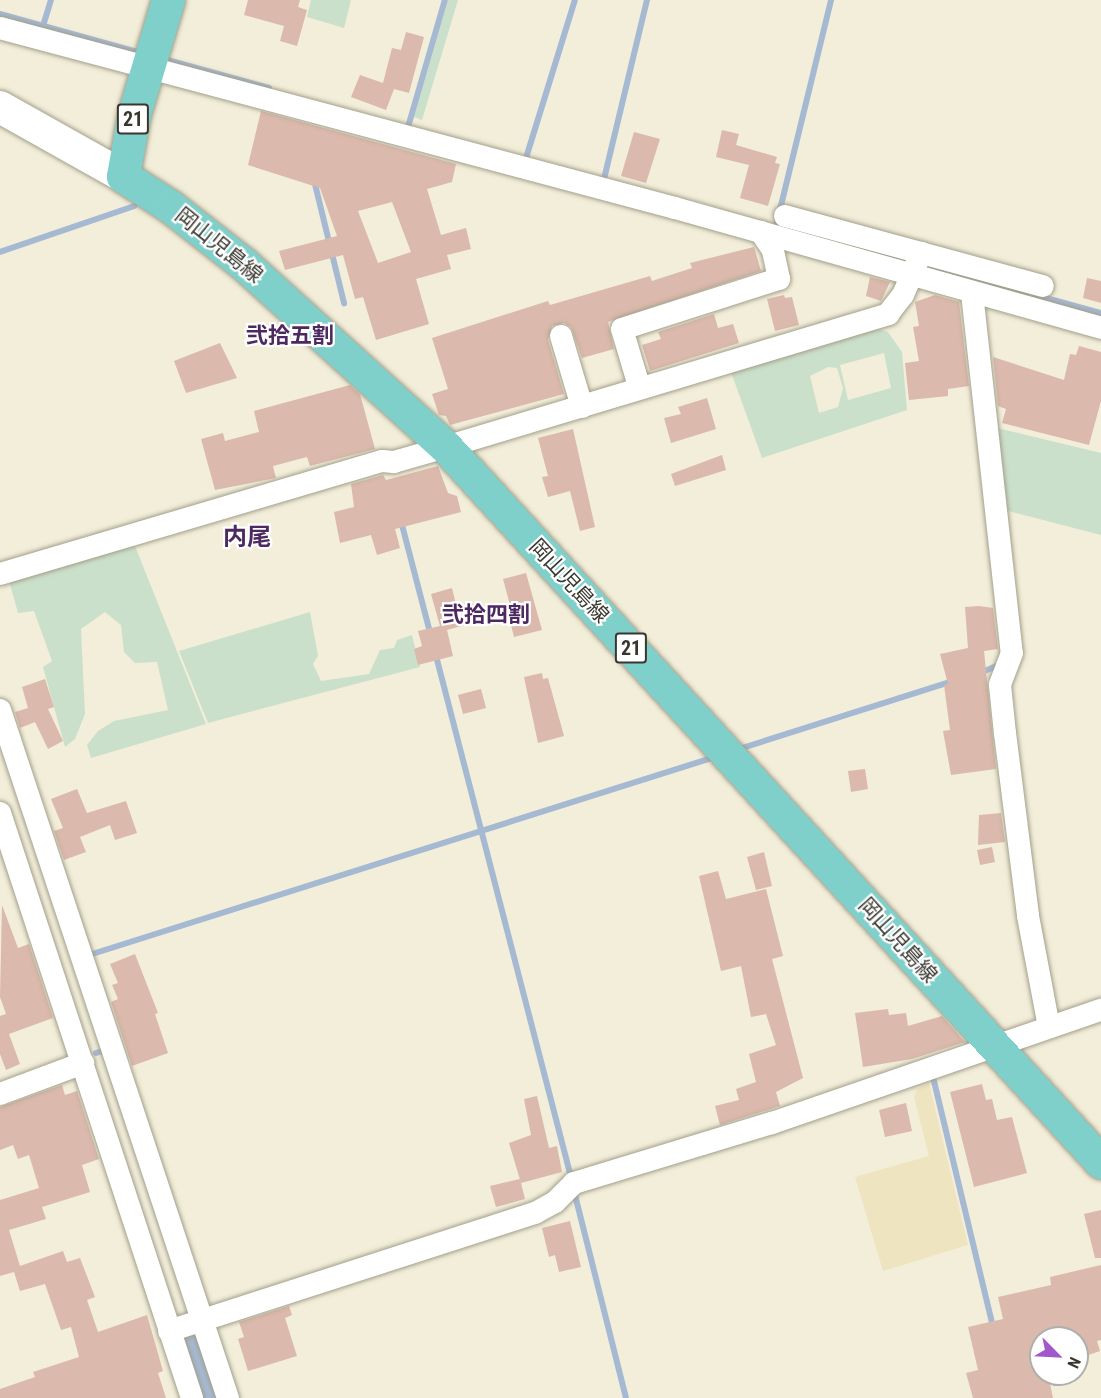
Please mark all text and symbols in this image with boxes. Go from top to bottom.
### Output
road number: 21 [116,102,150,136]
street label: 岡山児島線 [170,202,268,288]
district label: 弐拾五割 [246,323,334,349]
district label: 内尾 [223,524,271,552]
street label: 岡山児島線 [524,534,614,628]
district label: 弐拾四割 [442,602,530,628]
road number: 21 [614,631,648,665]
street label: 岡山児島線 [854,893,942,987]
north arrow [1029,1326,1089,1386]
text: N [1063,1354,1085,1371]

